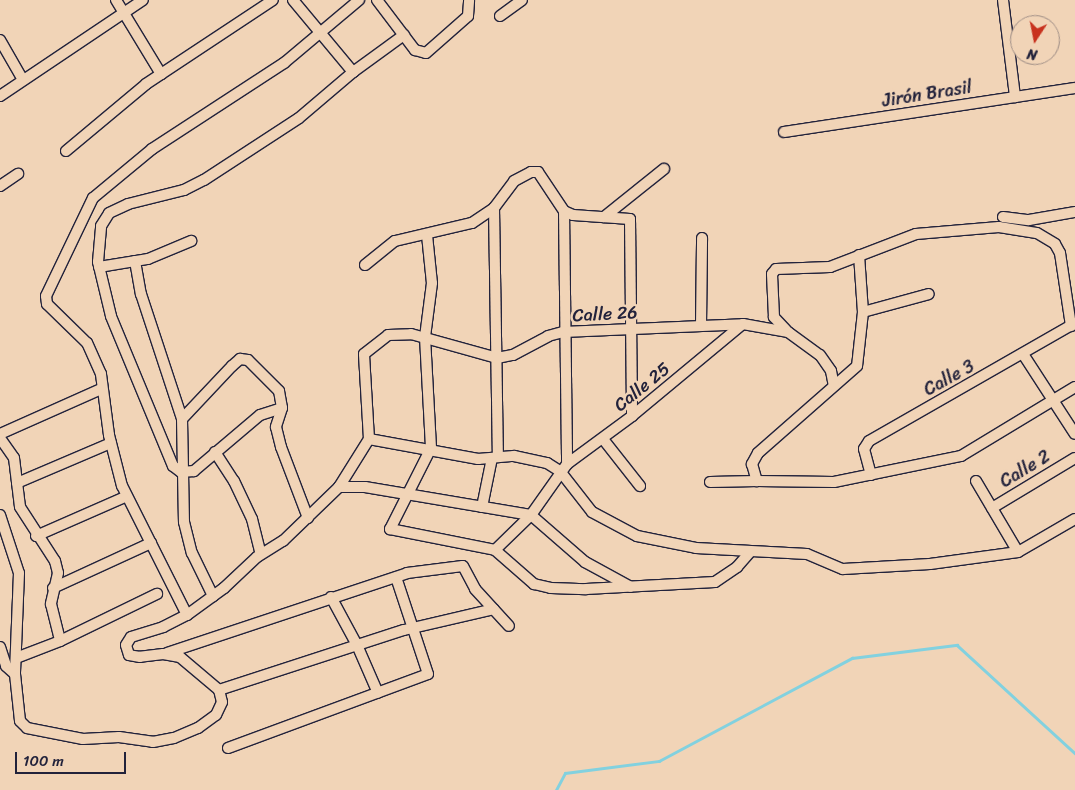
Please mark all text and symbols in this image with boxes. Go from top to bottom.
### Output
north arrow [1010,15,1060,65]
text: N [1025,41,1039,67]
street label: Jirón Brasil [881,76,973,112]
street label: Calle 26 [572,302,638,326]
street label: Calle 3 [920,355,978,401]
street label: Calle 25 [610,358,674,416]
street label: Calle 2 [996,446,1054,492]
scale bar [18,742,129,774]
text: 100 m [23,748,64,774]

